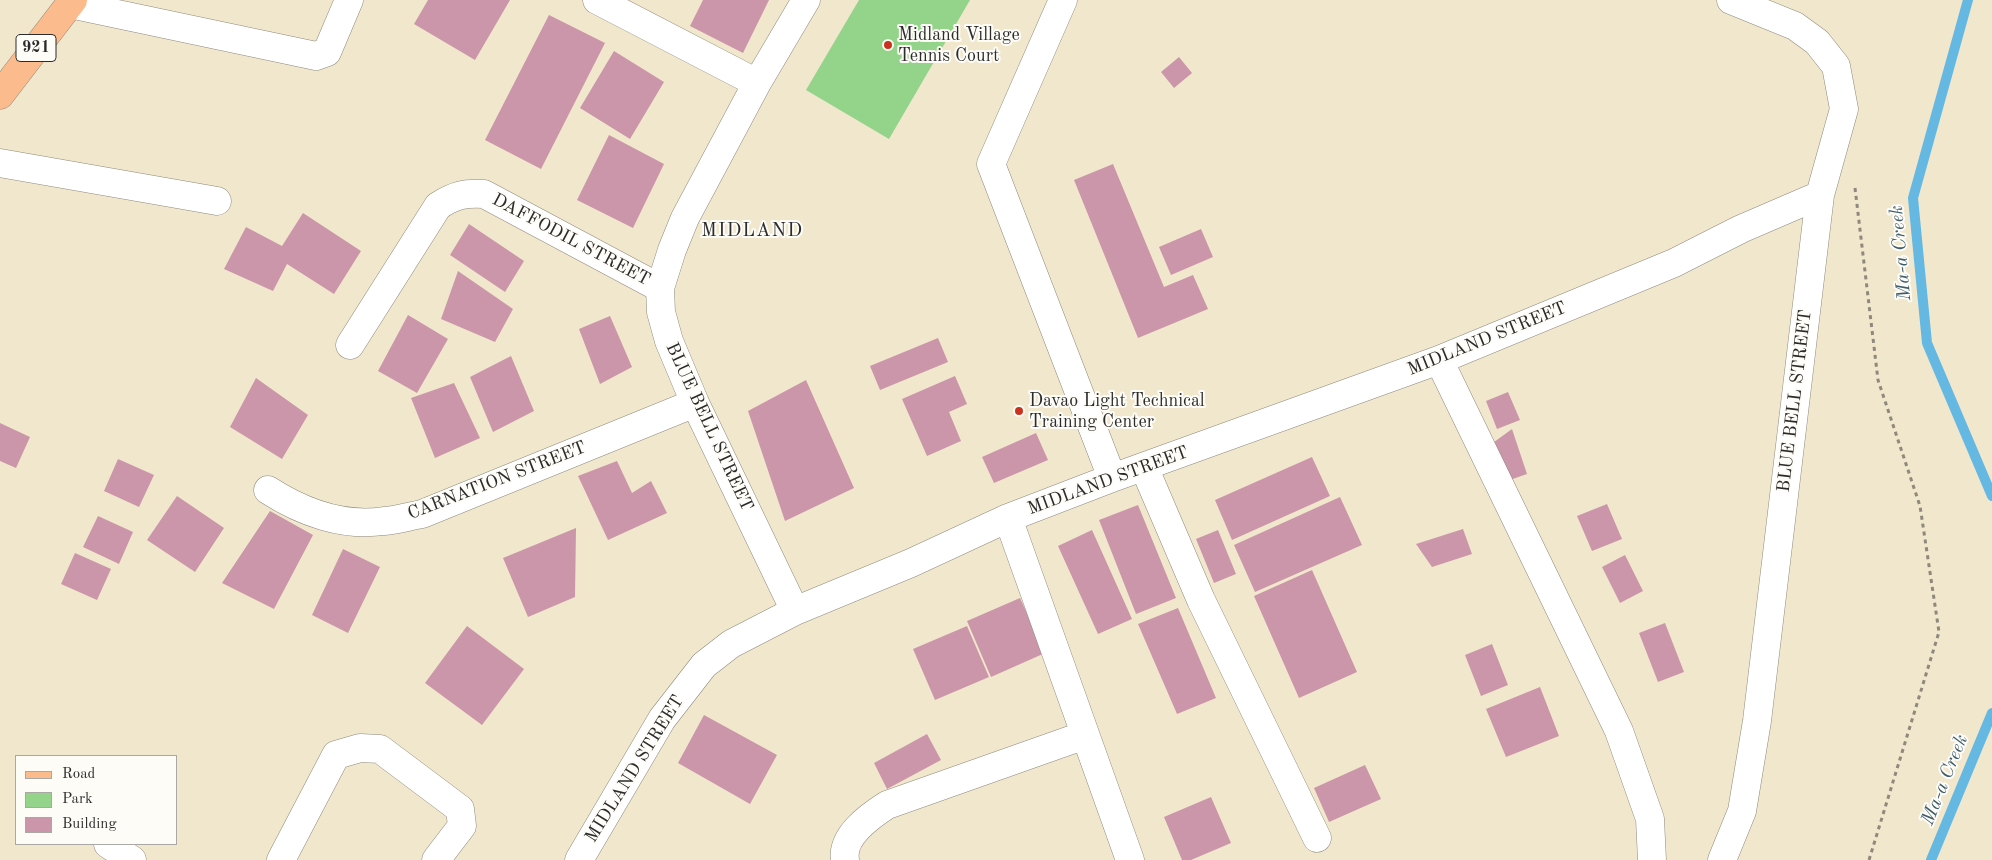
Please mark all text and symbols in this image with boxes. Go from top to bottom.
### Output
place label: Midland Village Tennis Court [898,24,1020,66]
road number: 921 [16,34,56,62]
marker: Midland Village Tennis Court [882,39,894,51]
street label: DAFFODIL STREET [488,189,654,291]
water label: Ma-a Creek [1885,204,1917,302]
district label: MIDLAND [700,220,804,242]
street label: MIDLAND STREET [1404,297,1570,381]
street label: BLUE BELL STREET [1773,309,1817,493]
street label: BLUE BELL STREET [660,339,758,515]
place label: Davao Light Technical Training Center [1029,390,1205,432]
marker: Davao Light Technical Training Center [1013,405,1025,417]
street label: CARNATION STREET [405,437,589,525]
street label: MIDLAND STREET [1025,442,1191,520]
street label: MIDLAND STREET [581,691,689,847]
water label: Ma-a Creek [1917,731,1973,829]
legend [15,755,178,845]
text: Road [62,767,95,782]
text: Park [62,792,93,807]
text: Building [62,817,117,832]

